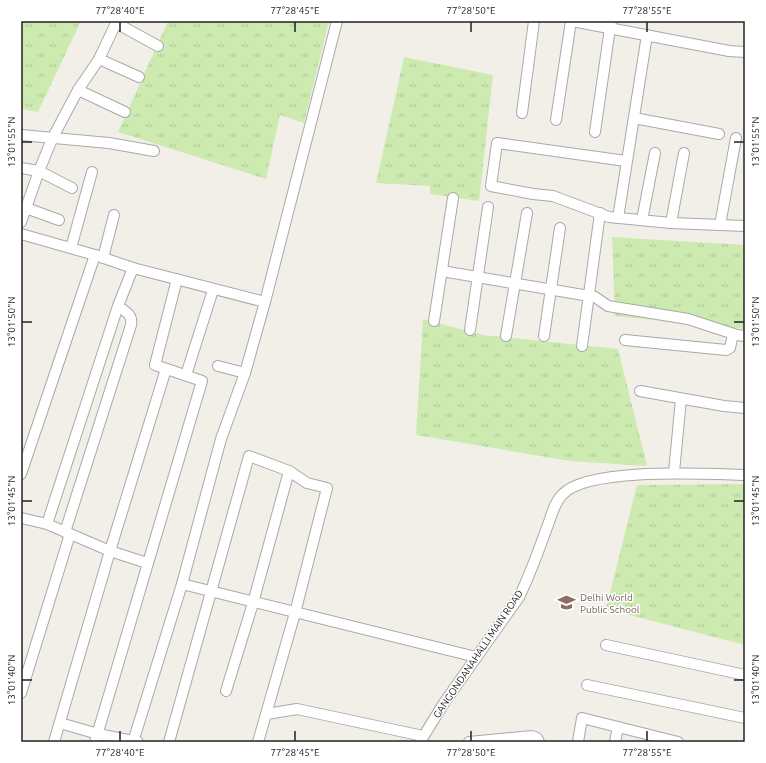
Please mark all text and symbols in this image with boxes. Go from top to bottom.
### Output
text: 77°28'40"E [95,5,145,16]
text: 77°28'45"E [270,5,320,16]
text: 77°28'50"E [446,5,496,16]
text: 77°28'55"E [622,5,672,16]
text: 13°01'55"N [6,117,17,167]
text: 13°01'55"N [750,117,761,167]
text: 13°01'50"N [6,297,17,347]
text: 13°01'50"N [750,297,761,347]
text: 13°01'45"N [6,476,17,526]
text: 13°01'45"N [750,476,761,526]
street label: GANGONDANAHALLI MAIN ROAD [431,588,525,720]
place label: Delhi World Public School [580,592,640,615]
school or university icon: Delhi World Public School [557,593,577,613]
text: 13°01'40"N [6,655,17,705]
text: 13°01'40"N [750,655,761,705]
text: 77°28'40"E [95,747,145,758]
text: 77°28'45"E [270,747,320,758]
text: 77°28'50"E [446,747,496,758]
text: 77°28'55"E [622,747,672,758]

